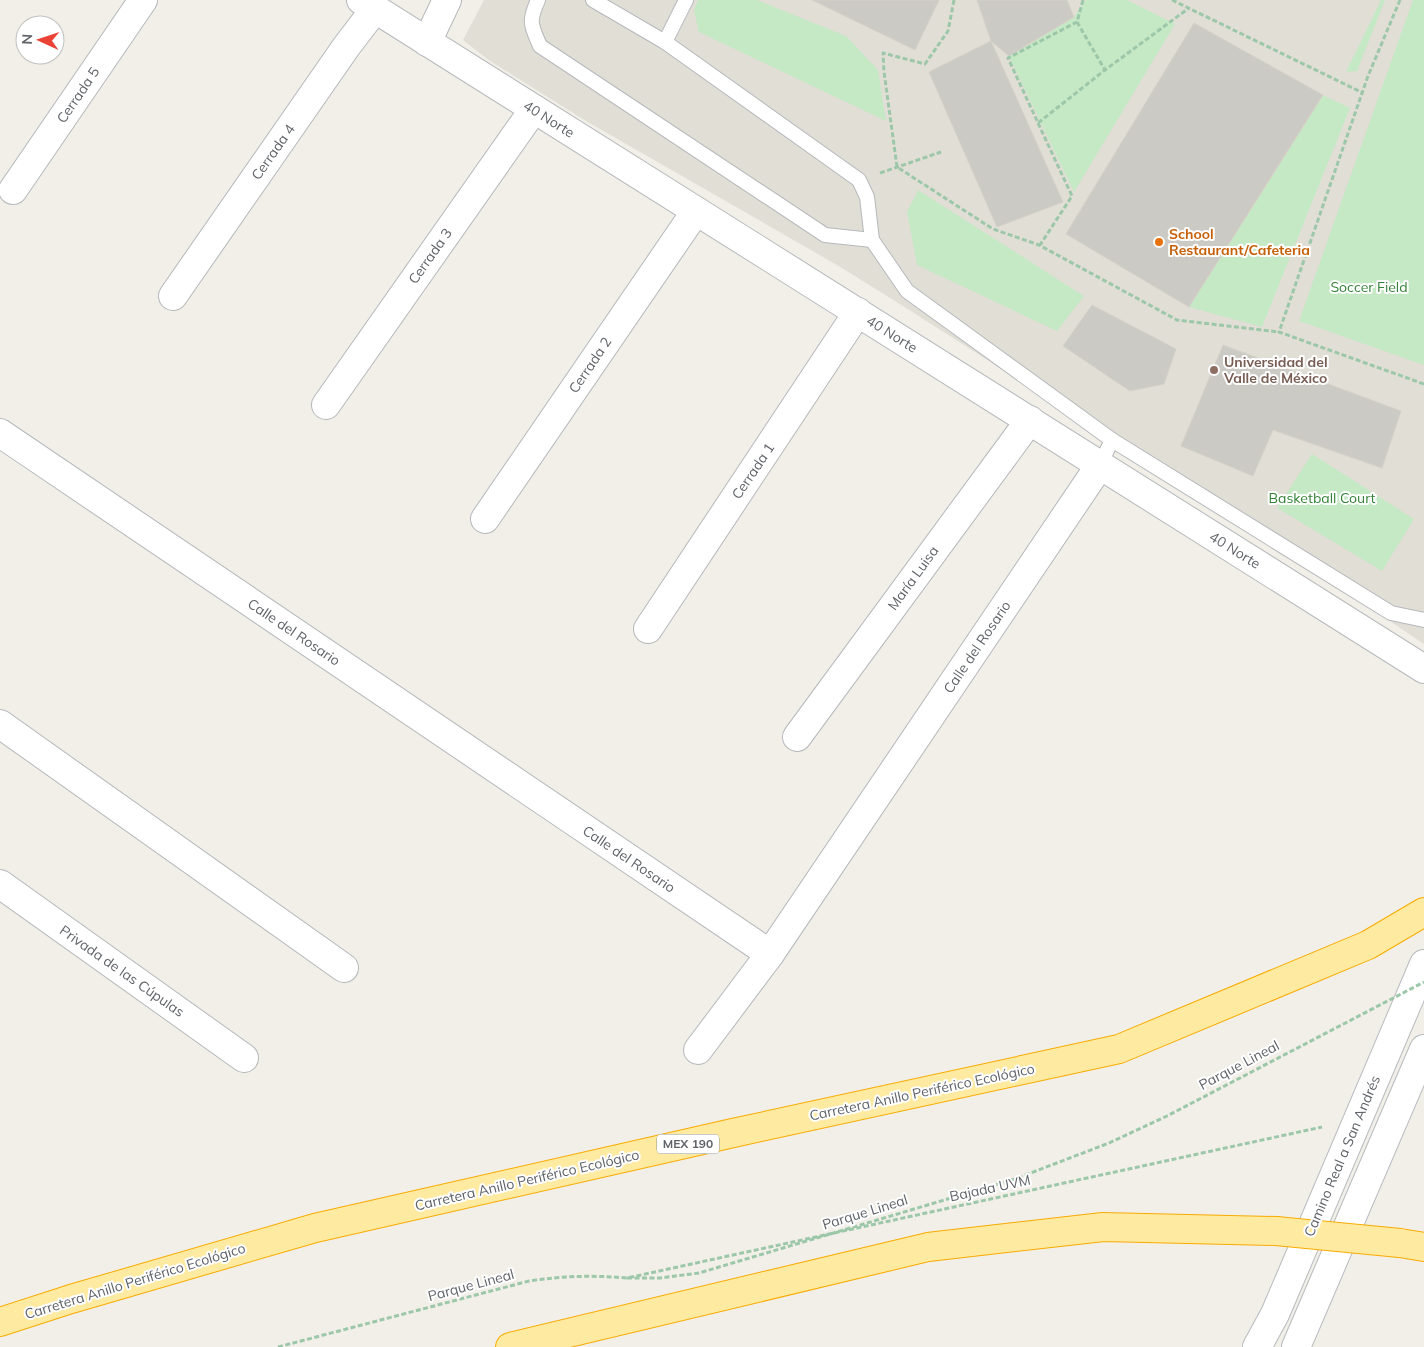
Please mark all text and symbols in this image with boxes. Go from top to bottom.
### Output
north arrow [15,15,65,65]
text: N [18,34,36,45]
street label: Cerrada 5 [53,63,103,127]
street label: 40 Norte [520,96,578,142]
street label: Cerrada 4 [247,120,299,183]
street label: Cerrada 3 [404,225,456,287]
place label: School Restaurant/Cafeteria [1169,225,1310,259]
marker: School Restaurant/Cafeteria [1153,236,1165,248]
park label: Soccer Field [1330,278,1408,296]
street label: 40 Norte [863,311,921,357]
street label: Cerrada 2 [565,333,615,397]
place label: Universidad del Valle de México [1223,353,1328,387]
marker: Universidad del Valle de México [1208,364,1220,376]
street label: Cerrada 1 [728,439,778,503]
park label: Basketball Court [1268,489,1376,507]
street label: 40 Norte [1206,527,1264,573]
street label: María Luisa [884,542,942,614]
street label: Calle del Rosario [244,594,344,670]
street label: Calle del Rosario [939,597,1015,697]
street label: Calle del Rosario [579,821,679,897]
street label: Privada de las Cúpulas [56,921,188,1021]
street label: Parque Lineal [1196,1036,1282,1094]
street label: Carretera Anillo Periférico Ecológico [808,1059,1036,1125]
street label: Camino Real a San Andrés [1300,1073,1384,1239]
road number: MEX 190 [657,1134,719,1154]
street label: Carretera Anillo Periférico Ecológico [413,1145,641,1215]
street label: Bajada UVM [948,1171,1032,1205]
street label: Parque Lineal [820,1190,910,1234]
street label: Carretera Anillo Periférico Ecológico [23,1239,247,1323]
street label: Parque Lineal [426,1265,516,1305]

